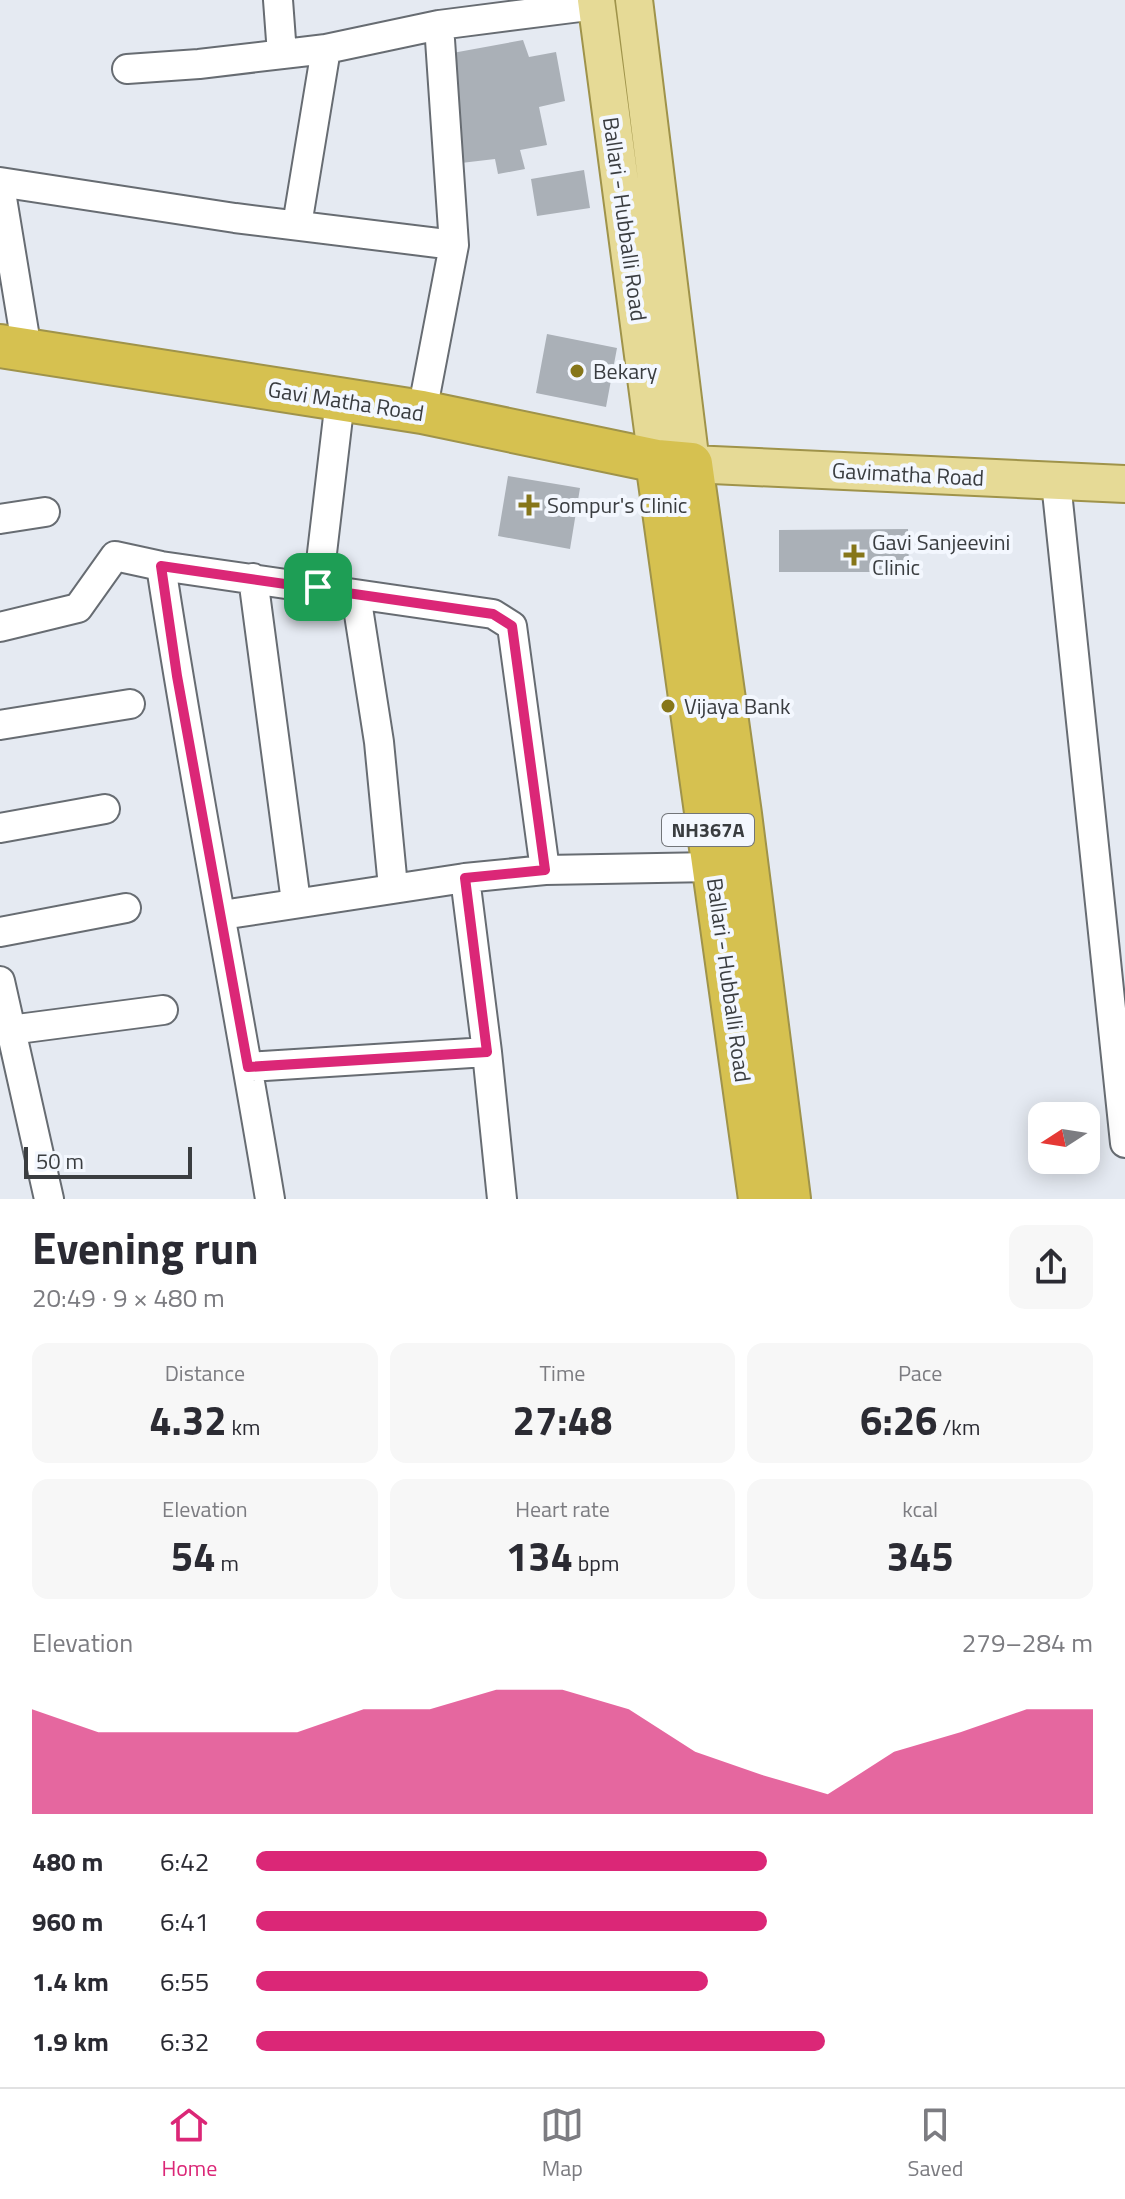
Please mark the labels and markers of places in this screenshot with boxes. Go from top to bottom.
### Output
place label: Bekary [593,354,658,388]
marker: Bekary [568,362,586,380]
place label: Sompur's Clinic [547,488,687,522]
marker: Sompur's Clinic [518,494,540,516]
place label: Gavi Sanjeevini Clinic [872,525,1010,584]
marker: Gavi Sanjeevini Clinic [843,544,865,566]
pin [284,553,352,621]
place label: Vijaya Bank [684,689,791,723]
marker: Vijaya Bank [659,697,677,715]

